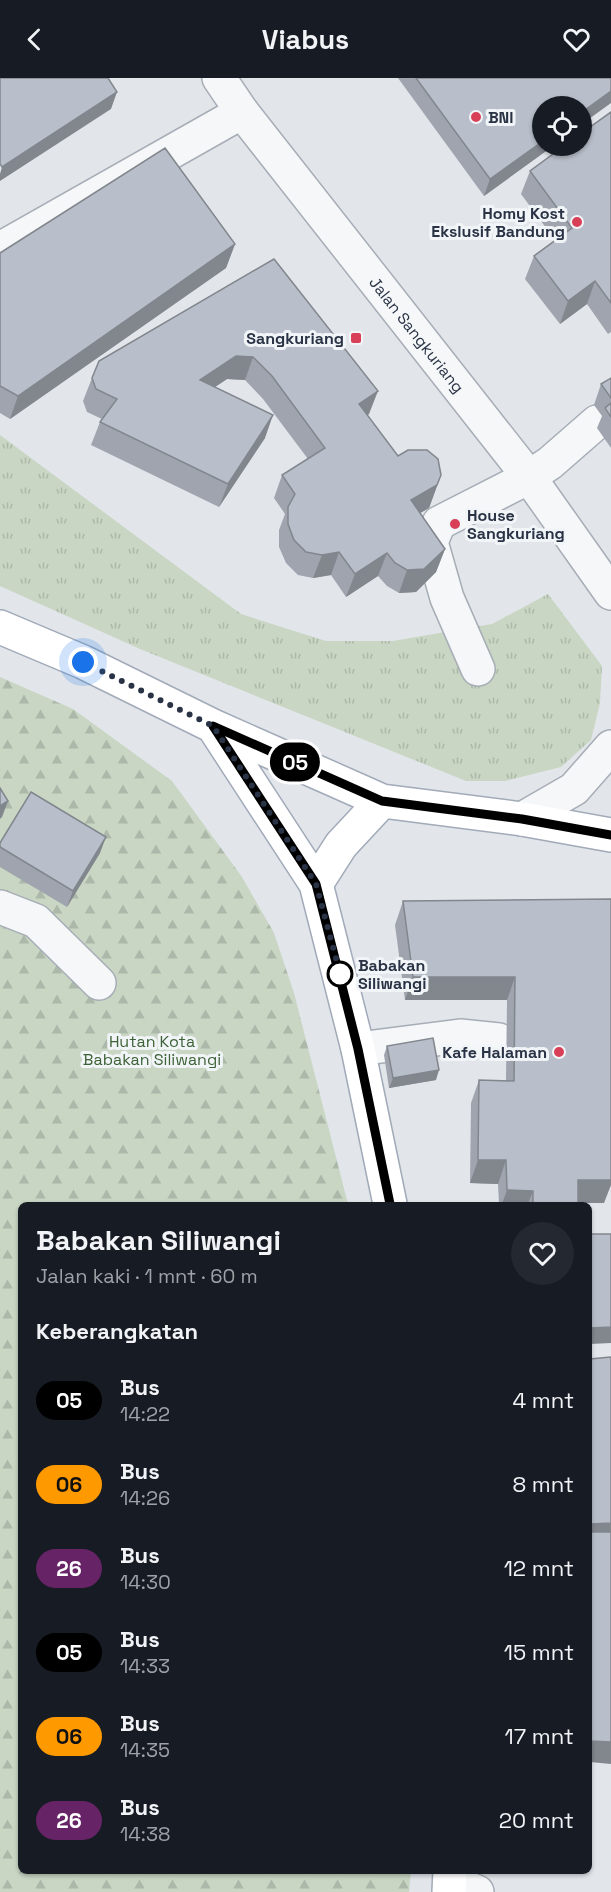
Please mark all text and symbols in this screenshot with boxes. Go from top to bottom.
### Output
text: Viabus [262,22,349,57]
icon: back [18,23,51,56]
icon: heart [560,23,593,56]
map controls [532,96,592,156]
button: locate [532,96,592,156]
place label: BNI [488,107,514,128]
marker: BNI [469,110,483,124]
place label: Homy Kost Ekslusif Bandung [431,203,565,242]
marker: Homy Kost Ekslusif Bandung [570,215,584,229]
street label: Jalan Sangkuriang [364,272,469,397]
place label: Sangkuriang [246,328,344,349]
marker: Sangkuriang [349,331,363,345]
place label: House Sangkuriang [467,505,565,544]
marker: House Sangkuriang [448,517,462,531]
your location [68,647,98,677]
line badge: 05 [268,742,322,782]
text: 05 [282,749,308,776]
place label: Babakan Siliwangi [358,955,427,994]
marker: Babakan Siliwangi [327,961,353,987]
park label: Hutan Kota Babakan Siliwangi [83,1031,221,1070]
place label: Kafe Halaman [442,1042,547,1063]
marker: Kafe Halaman [552,1045,566,1059]
text: Babakan Siliwangi [36,1222,281,1258]
button: heart [511,1222,574,1285]
text: Jalan kaki · 1 mnt · 60 m [36,1263,258,1289]
text: Keberangkatan [36,1317,198,1345]
text: Bus [120,1373,160,1401]
text: 4 mnt [512,1386,574,1414]
text: 05 [56,1387,82,1414]
text: 14:22 [120,1401,170,1427]
text: Bus [120,1457,160,1485]
text: 8 mnt [512,1470,574,1498]
text: 06 [56,1471,82,1498]
text: 14:26 [120,1485,170,1511]
text: Bus [120,1541,160,1569]
text: 12 mnt [504,1554,574,1582]
text: 26 [56,1555,82,1582]
text: 14:30 [120,1569,171,1595]
text: Bus [120,1625,160,1653]
text: 15 mnt [504,1638,574,1666]
text: 05 [56,1639,82,1666]
text: 14:33 [120,1653,170,1679]
text: Bus [120,1709,160,1737]
text: 17 mnt [505,1722,574,1750]
text: 06 [56,1723,82,1750]
text: 14:35 [120,1737,170,1763]
text: Bus [120,1793,160,1821]
text: 20 mnt [499,1806,574,1834]
text: 26 [56,1807,82,1834]
text: 14:38 [120,1821,170,1847]

